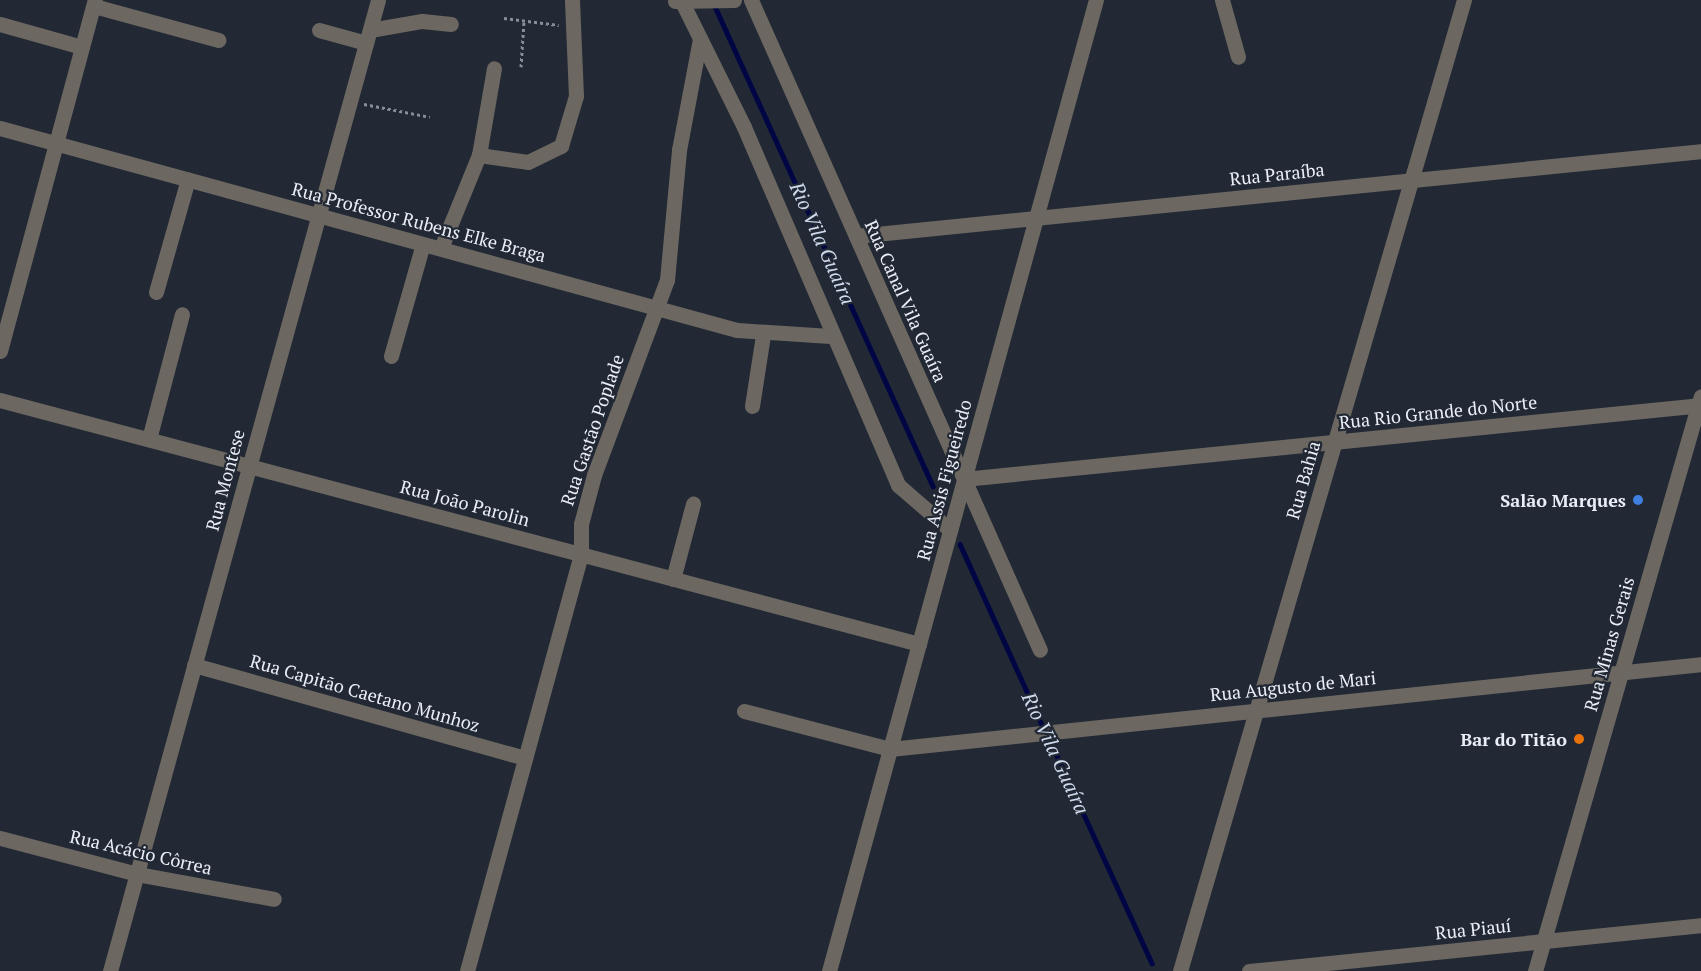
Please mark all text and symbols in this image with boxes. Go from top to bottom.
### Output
street label: Rua Paraíba [1228,158,1326,190]
street label: Rua Professor Rubens Elke Braga [290,178,548,266]
water label: Rio Vila Guaíra [785,178,861,308]
street label: Rua Canal Vila Guaíra [860,217,952,385]
street label: Rua Gastão Poplade [556,352,628,508]
street label: Rua Rio Grande do Norte [1338,391,1538,433]
street label: Rua Assis Figueiredo [912,397,976,563]
street label: Rua Montese [201,427,249,533]
street label: Rua Bahia [1282,438,1324,522]
street label: Rua João Parolin [398,475,532,531]
place label: Salão Marques [1500,489,1626,511]
marker: Salão Marques [1631,493,1645,507]
street label: Rua Minas Gerais [1579,574,1639,714]
street label: Rua Capitão Caetano Munhoz [248,650,482,736]
street label: Rua Augusto de Mari [1209,667,1377,705]
water label: Rio Vila Guaíra [1017,688,1095,818]
place label: Bar do Titão [1460,728,1567,750]
marker: Bar do Titão [1572,732,1586,746]
street label: Rua Acácio Côrrea [68,825,214,879]
street label: Rua Piauí [1434,914,1512,944]

